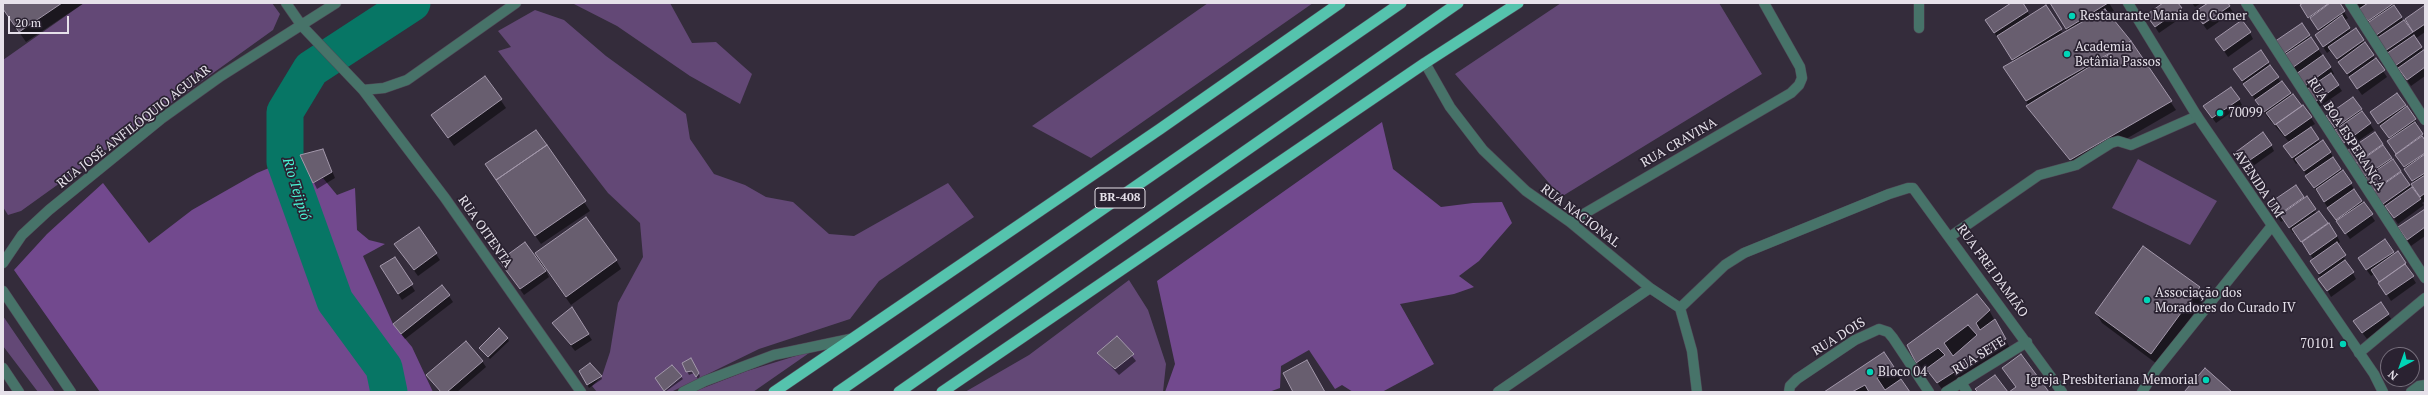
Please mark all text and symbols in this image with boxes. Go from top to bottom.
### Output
scale bar [10,8,71,34]
place label: Restaurante Mania de Comer [2080,8,2247,24]
marker: Restaurante Mania de Comer [2067,11,2077,21]
text: 20 m [15,15,41,30]
place label: Academia Betânia Passos [2075,39,2161,70]
marker: Academia Betânia Passos [2062,49,2072,59]
street label: RUA JOSÉ ANFILÓQUIO AGUIAR [54,62,214,192]
street label: RUA BOA ESPERANÇA [2304,75,2388,193]
place label: 70099 [2228,105,2263,121]
marker: 70099 [2215,108,2225,118]
street label: RUA CRAVINA [1638,115,1720,171]
street label: AVENIDA UM [2230,147,2286,221]
water label: Rio Tejipió [279,156,313,222]
street label: RUA NACIONAL [1537,181,1623,251]
road number: BR-408 [1095,188,1145,208]
street label: RUA OITENTA [454,193,516,271]
street label: RUA FREI DAMIÃO [1953,222,2031,320]
place label: Associação dos Moradores do Curado IV [2155,285,2296,316]
marker: Associação dos Moradores do Curado IV [2142,295,2152,305]
street label: RUA DOIS [1810,315,1868,359]
street label: RUA SETE [1950,334,2008,378]
place label: 70101 [2300,336,2335,352]
marker: 70101 [2338,339,2348,349]
north arrow [2380,347,2420,387]
place label: Bloco 04 [1878,364,1927,380]
marker: Bloco 04 [1865,367,1875,377]
text: N [2385,367,2401,383]
place label: Igreja Presbiteriana Memorial [2026,372,2198,388]
marker: Igreja Presbiteriana Memorial [2201,375,2211,385]

